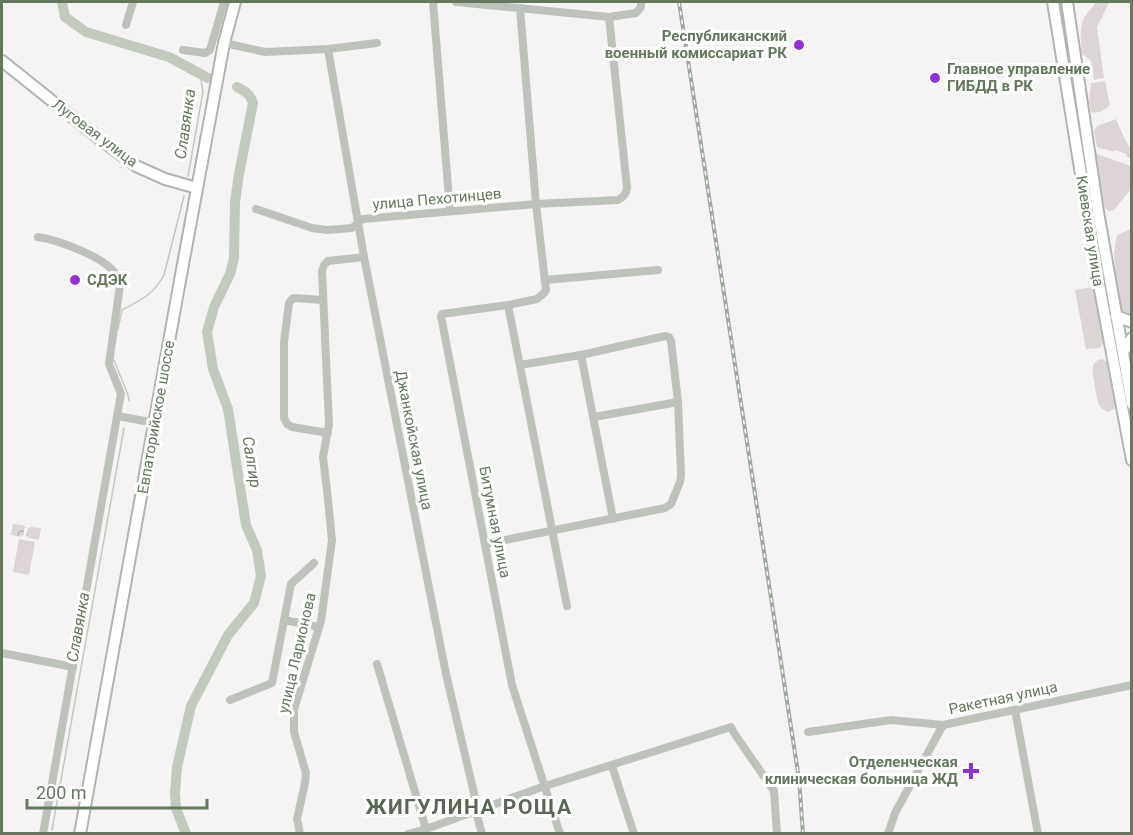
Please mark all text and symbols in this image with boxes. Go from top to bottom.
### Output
place label: Республиканский военный комиссариат РК [605,27,787,62]
marker: Республиканский военный комиссариат РК [792,38,806,52]
place label: Главное управление ГИБДД в РК [947,60,1090,95]
marker: Главное управление ГИБДД в РК [928,71,942,85]
water label: Славянка [171,88,199,160]
street label: Луговая улица [49,95,141,171]
street label: Киевская улица [1072,174,1108,288]
street label: улица Пехотинцев [372,184,502,214]
place label: СДЭК [87,271,128,289]
marker: СДЭК [68,273,82,287]
street label: Евпаторийское шоссе [134,339,178,495]
street label: Джанкойская улица [392,369,436,511]
water label: Салгир [239,435,265,489]
street label: Битумная улица [475,465,515,579]
water label: Славянка [63,591,93,663]
street label: улица Ларионова [274,591,320,715]
street label: Ракетная улица [947,678,1059,718]
place label: Отделенческая клиническая больница ЖД [765,753,958,788]
marker: Отделенческая клиническая больница ЖД [962,762,980,780]
scale bar [27,772,207,810]
text: 200 m [36,782,87,803]
district label: ЖИГУЛИНА РОЩА [365,795,573,819]

